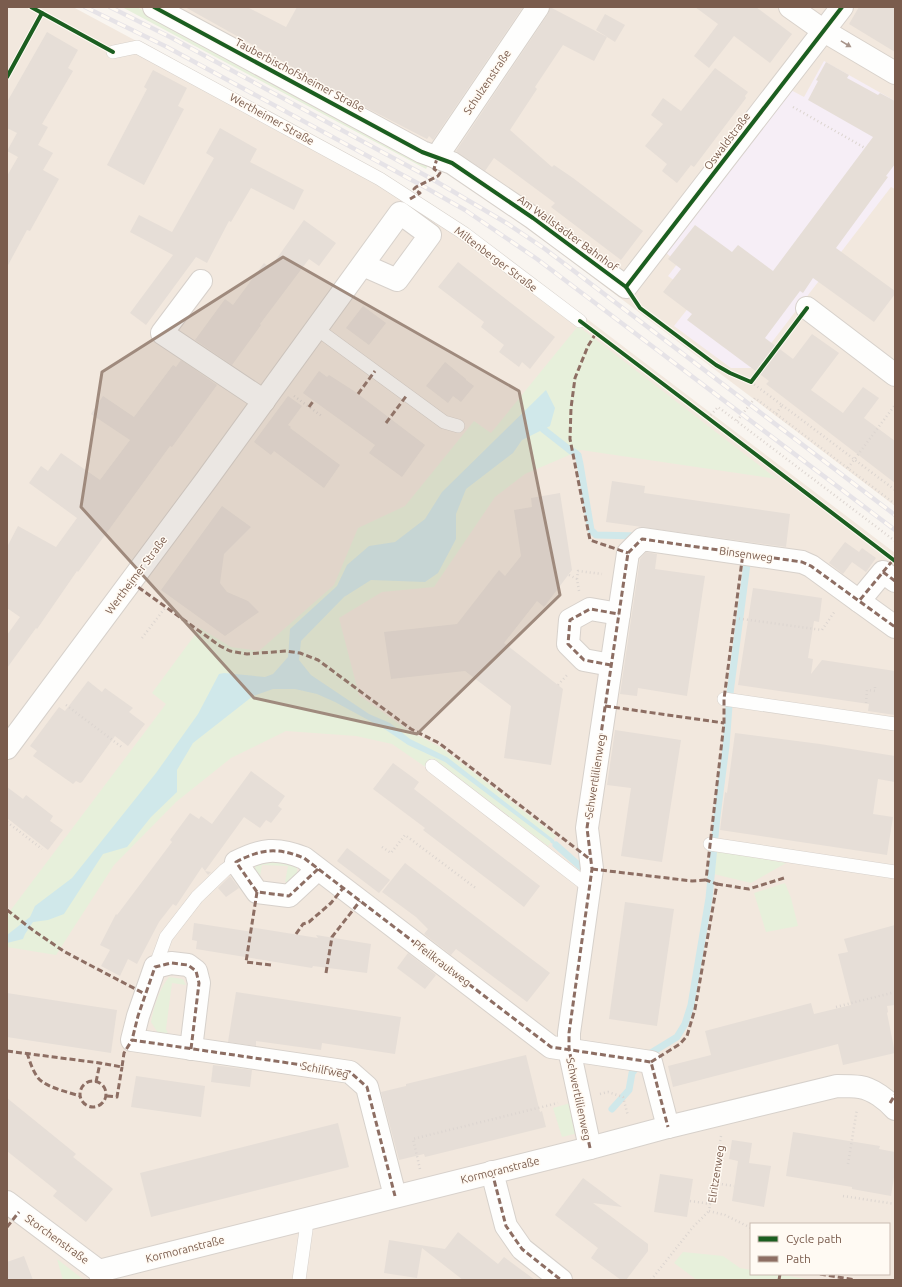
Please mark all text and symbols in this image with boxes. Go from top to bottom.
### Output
street label: Tauberbischofsheimer Straße [233,36,367,114]
one-way arrow [840,41,852,48]
street label: Schulzenstraße [461,47,513,117]
street label: Wertheimer Straße [228,91,316,147]
street label: Oswaldstraße [702,110,752,172]
street label: Am Wallstadter Bahnhof [516,193,621,274]
street label: Miltenberger Straße [452,224,540,294]
street label: Wertheimer Straße [103,534,169,616]
street label: Binsenweg [718,544,774,564]
street label: Schwertlilienweg [582,733,608,819]
street label: Pfeilkrautweg [411,937,473,989]
street label: Schwertlilienweg [564,1056,594,1142]
street label: Schilfweg [300,1060,350,1080]
street label: Elritzenweg [706,1144,726,1204]
street label: Kormoranstraße [459,1154,541,1186]
street label: Storchenstraße [23,1212,91,1266]
legend [750,1223,890,1275]
text: Cycle path [786,1232,842,1245]
street label: Kormoranstraße [144,1233,226,1265]
text: Path [786,1252,811,1265]

